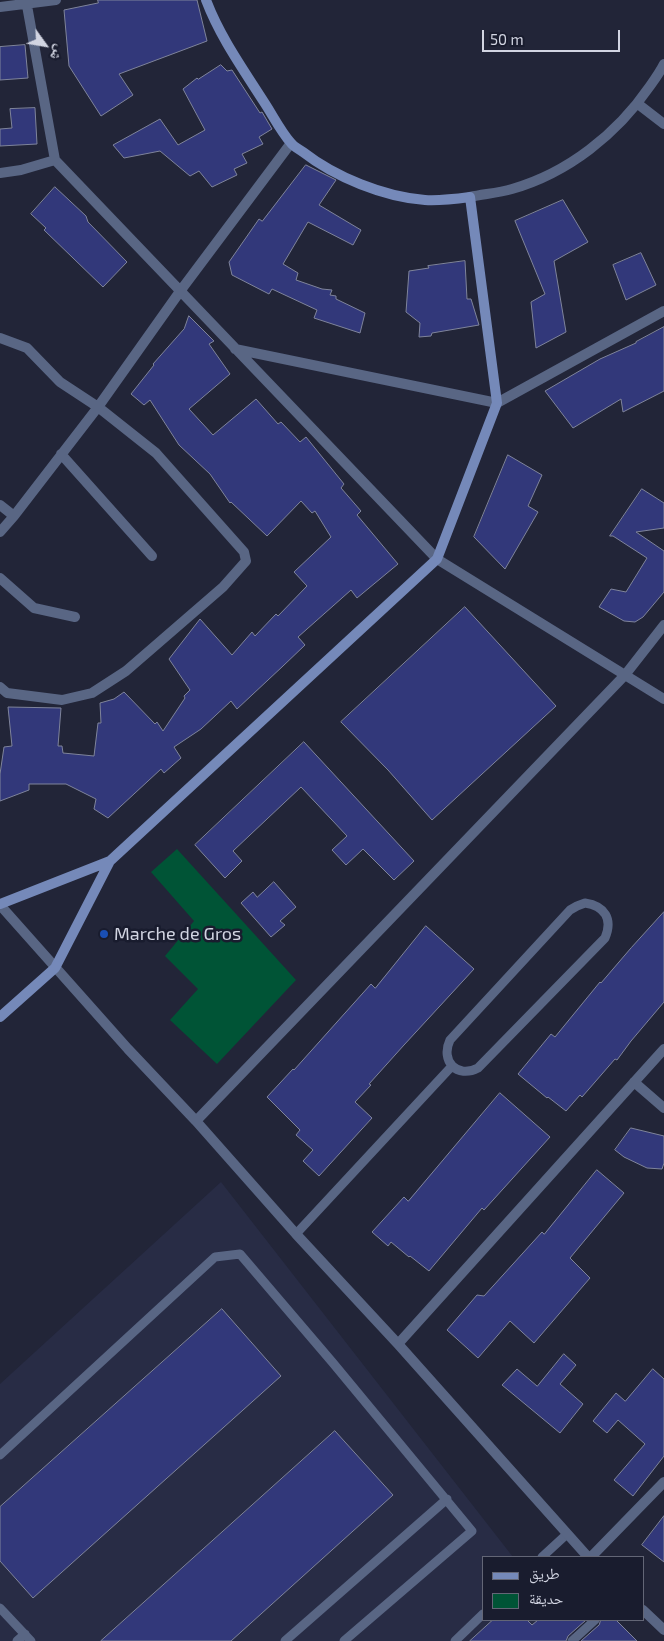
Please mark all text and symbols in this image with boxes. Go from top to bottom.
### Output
north arrow [20,20,70,70]
scale bar [484,20,622,52]
text: 50 m [490,30,524,48]
text: ش [47,42,69,64]
place label: Marche de Gros [114,923,241,945]
marker: Marche de Gros [98,928,110,940]
legend [482,1556,644,1621]
text: طريق [529,1564,560,1582]
text: حديقة [529,1589,563,1607]

